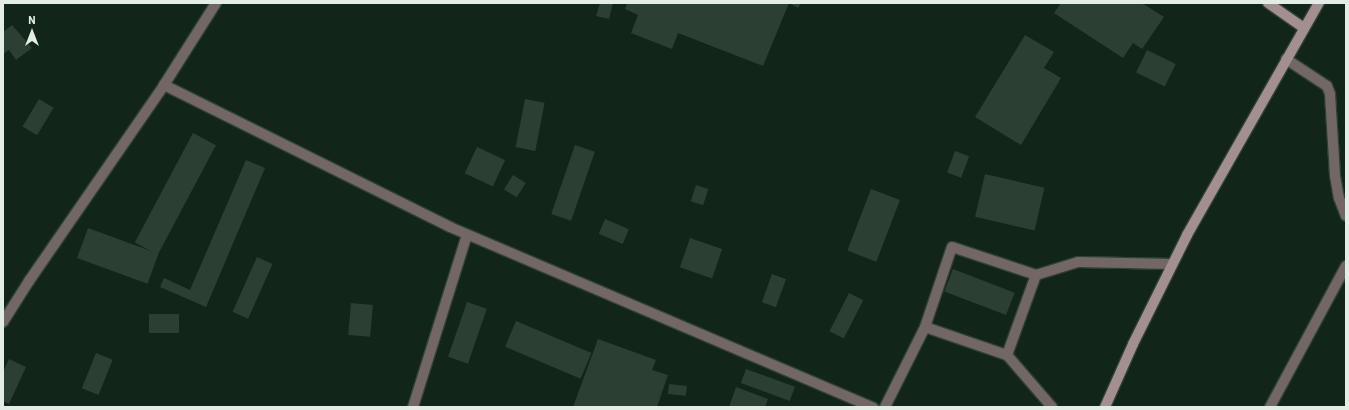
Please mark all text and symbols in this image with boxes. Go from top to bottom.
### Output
north arrow [12,12,52,52]
text: N [28,13,36,26]

